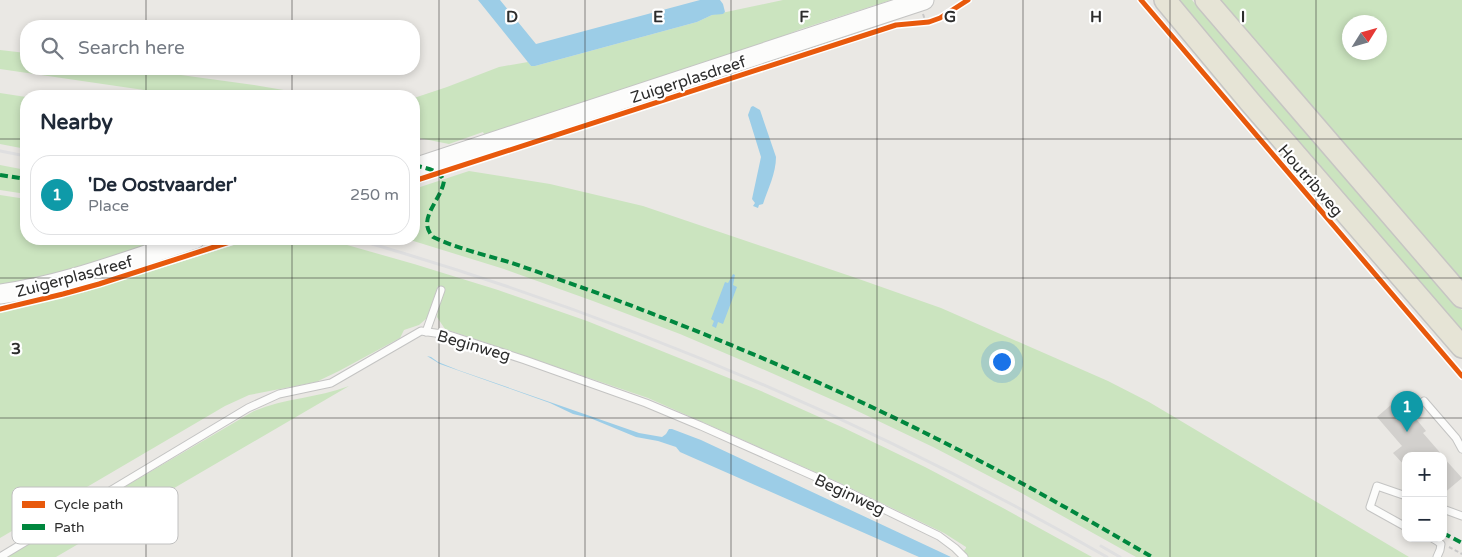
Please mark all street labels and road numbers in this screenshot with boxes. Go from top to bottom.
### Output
street label: Zuigerplasdreef [628,52,749,108]
street label: Houtribweg [1273,140,1347,221]
street label: Zuigerplasdreef [14,252,136,302]
street label: Beginweg [435,326,513,366]
street label: Beginweg [811,470,888,520]

